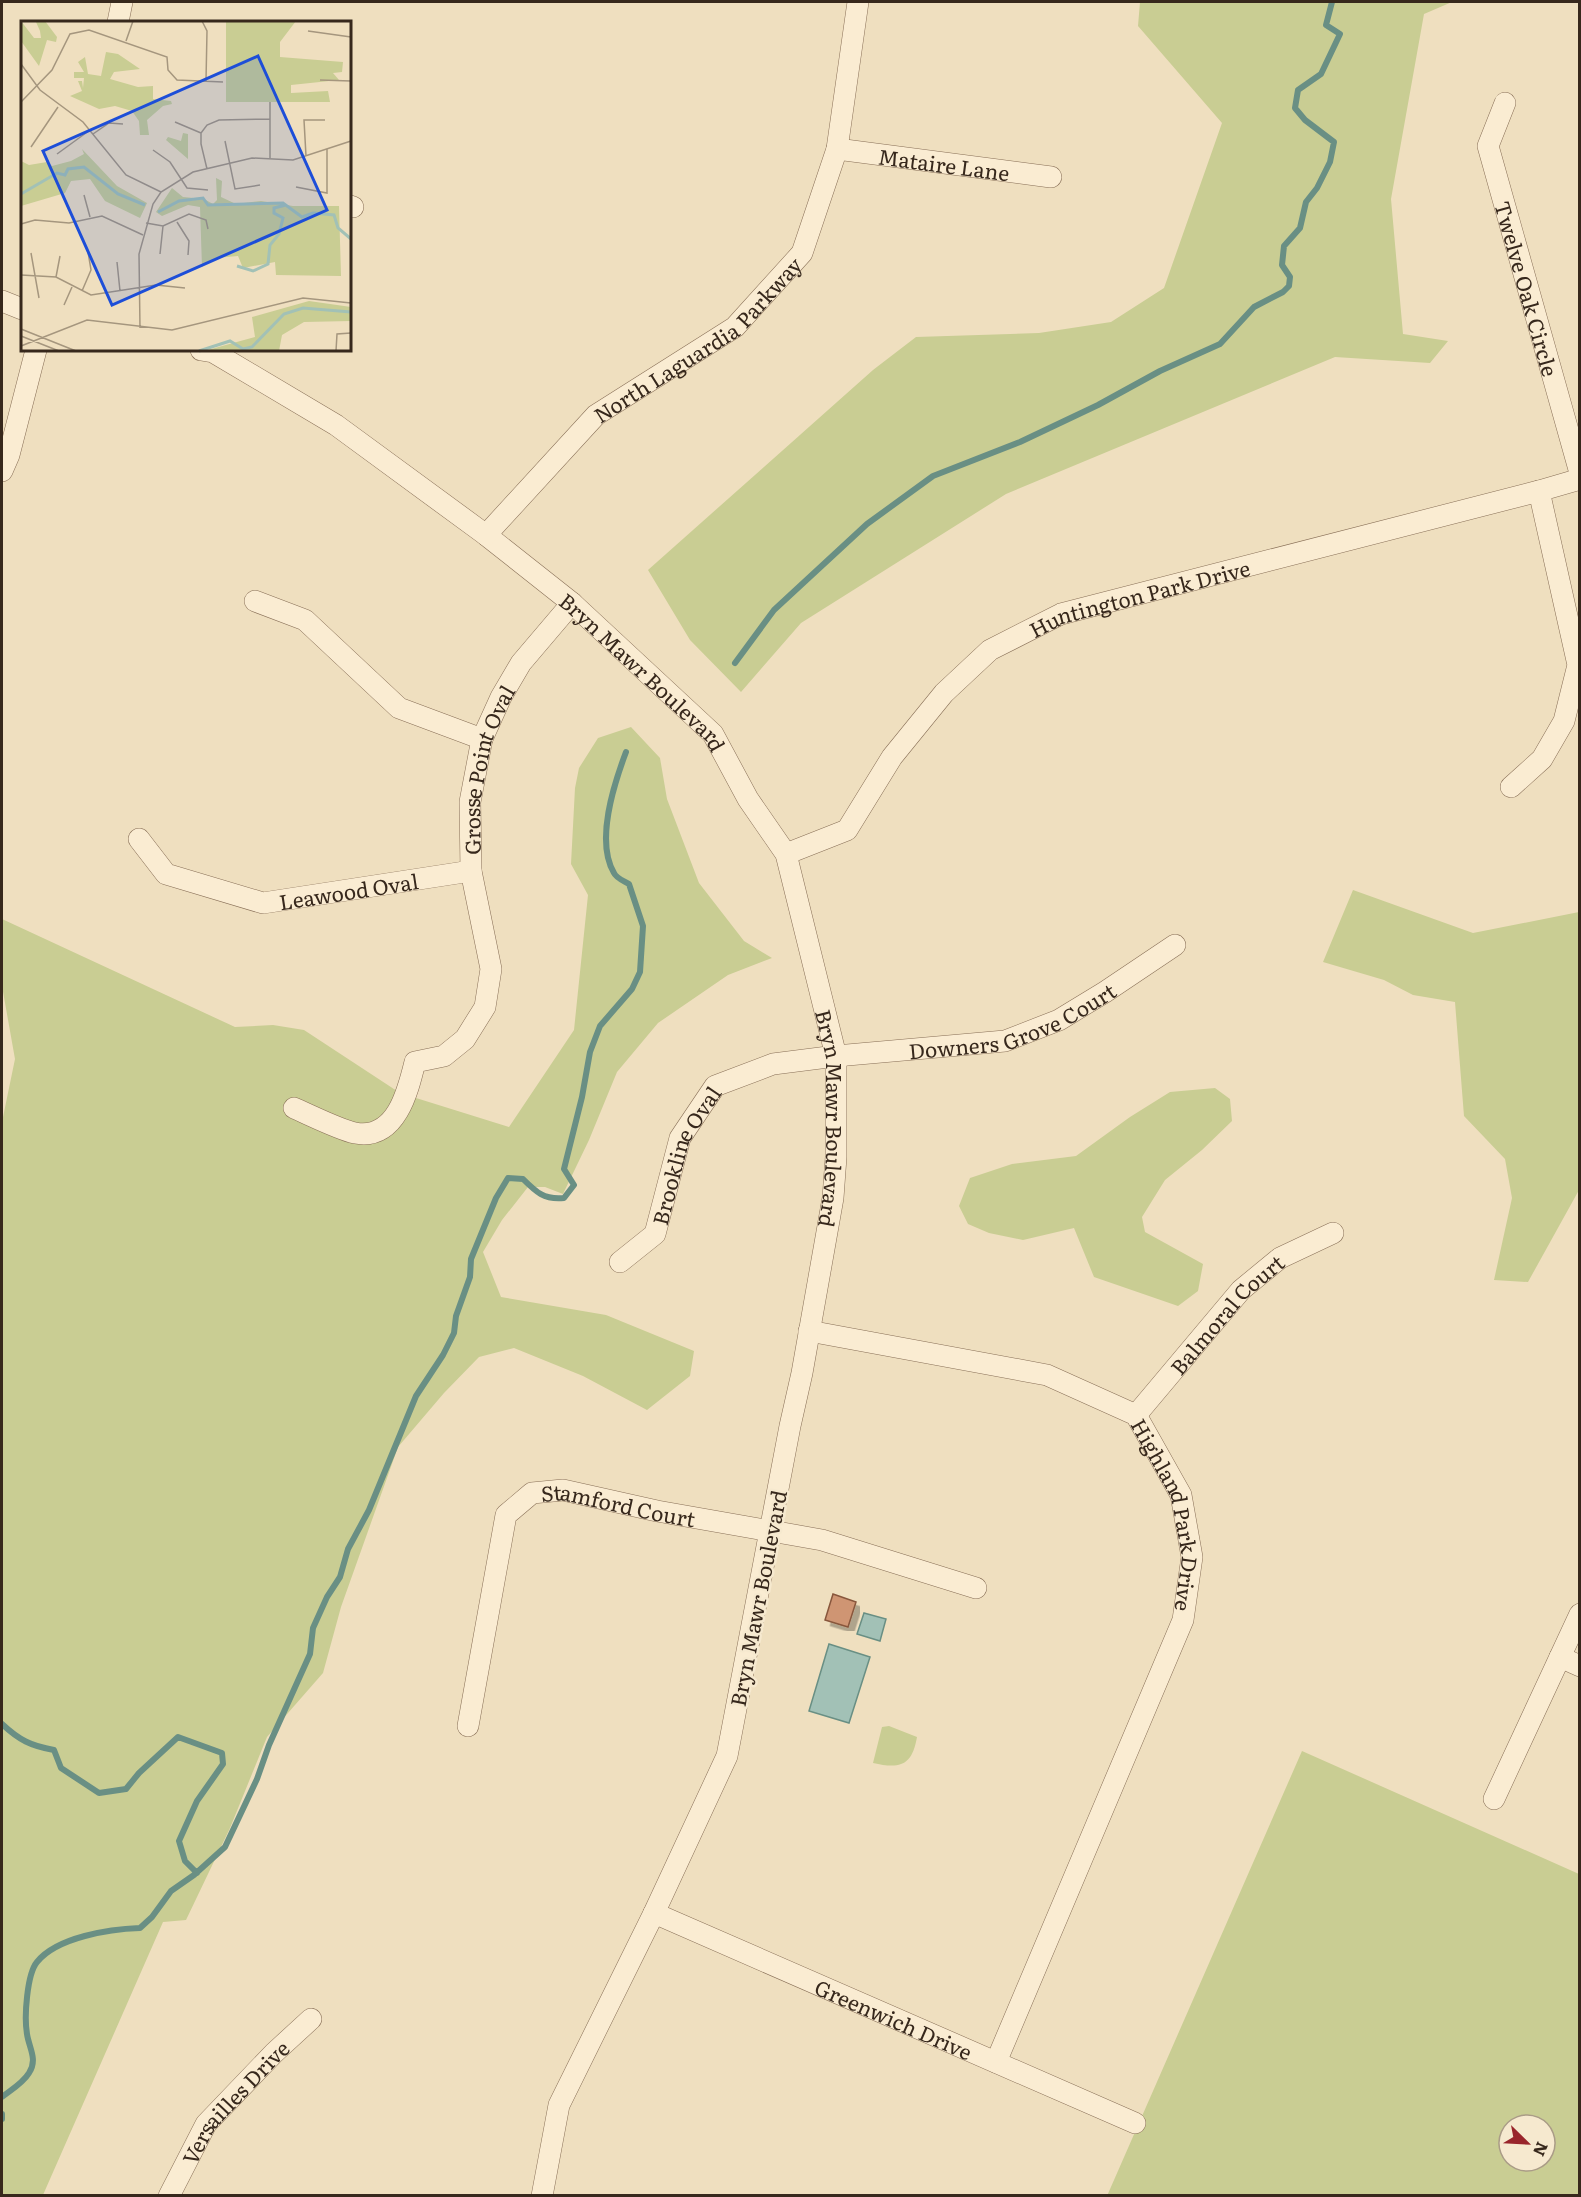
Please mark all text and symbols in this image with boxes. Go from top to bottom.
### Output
inset map [21,21,351,351]
street label: Mataire Lane [877,139,1012,187]
street label: Twelve Oak Circle [1489,197,1567,380]
street label: North Laguardia Parkway [587,248,808,429]
street label: Huntington Park Drive [1023,551,1253,644]
street label: Bryn Mawr Boulevard [554,584,735,756]
street label: Grosse Point Oval [454,678,521,855]
street label: Leawood Oval [277,864,420,916]
street label: Downers Grove Court [907,974,1122,1065]
street label: Bryn Mawr Boulevard [809,1006,852,1230]
street label: Brookline Oval [643,1079,727,1228]
street label: Balmoral Court [1162,1246,1290,1380]
street label: Highland Park Drive [1125,1412,1207,1614]
street label: Stamford Court [539,1474,698,1533]
street label: Bryn Mawr Boulevard [721,1487,793,1709]
street label: Greenwich Drive [810,1970,978,2066]
street label: Versailles Drive [173,2032,295,2169]
north arrow [1497,2113,1557,2173]
text: N [1528,2138,1555,2161]

